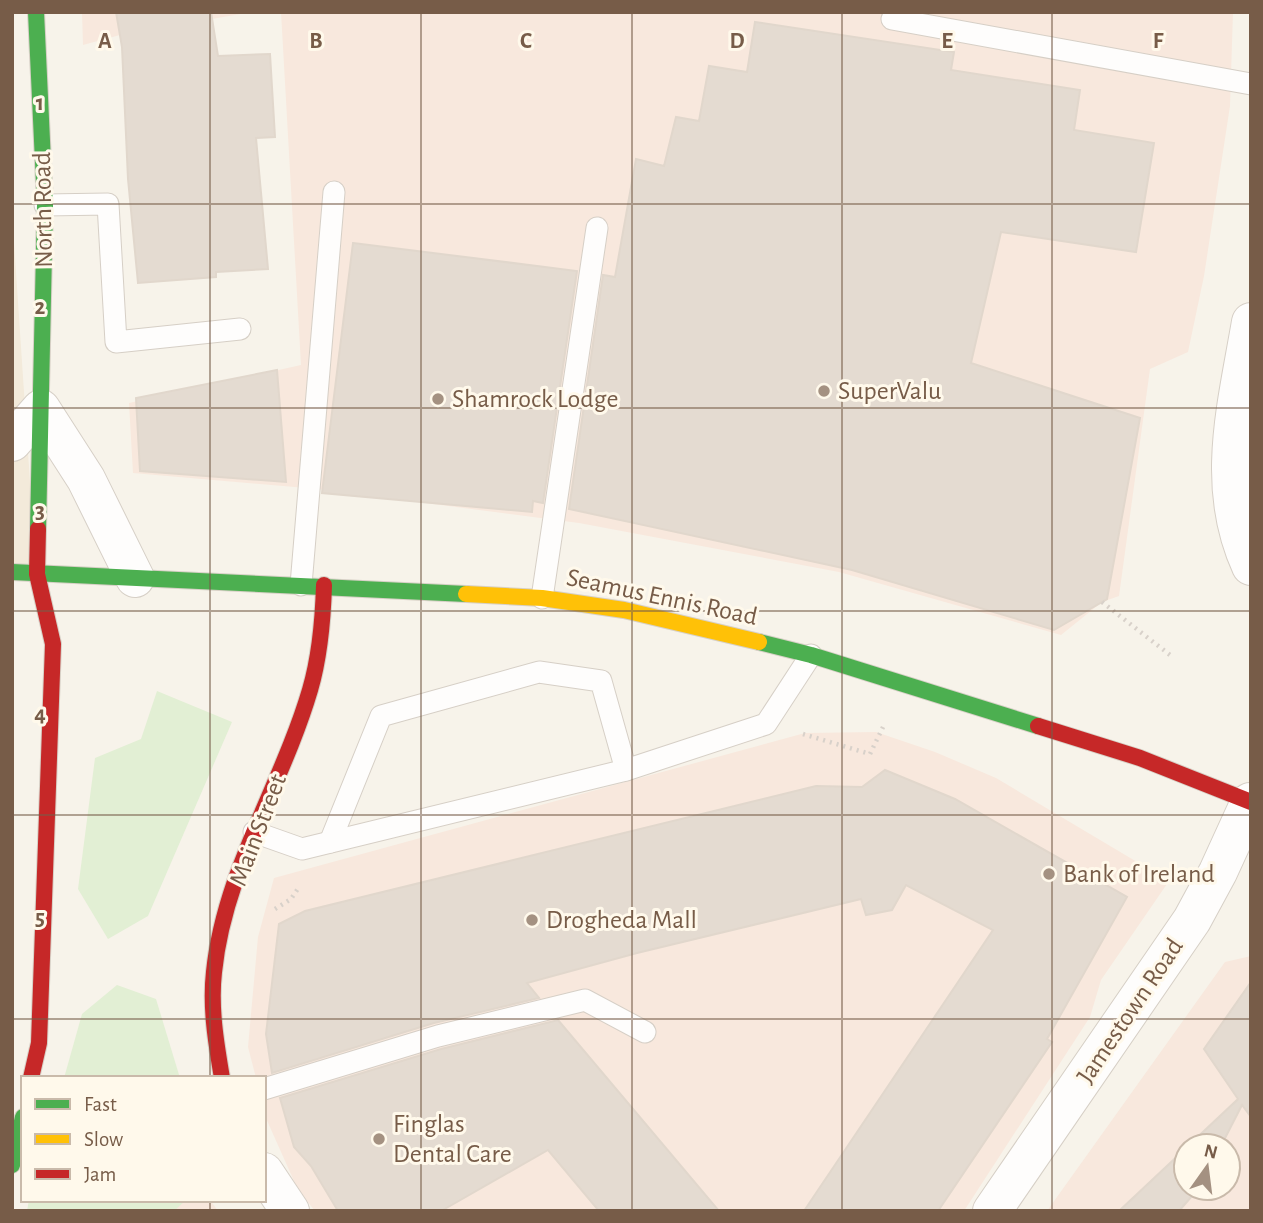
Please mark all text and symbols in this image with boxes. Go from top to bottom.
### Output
text: A [98,30,112,53]
text: B [309,30,323,53]
text: C [520,30,532,53]
text: D [729,30,745,53]
text: E [941,30,953,53]
text: F [1153,30,1164,53]
text: 1 [36,92,44,115]
street label: North Road [29,152,57,268]
text: 2 [35,296,46,319]
place label: SuperValu [838,378,941,404]
marker: SuperValu [816,383,832,399]
place label: Shamrock Lodge [452,386,618,412]
marker: Shamrock Lodge [430,391,446,407]
text: 3 [35,500,45,523]
street label: Seamus Ennis Road [564,564,760,630]
text: 4 [34,703,46,726]
street label: Main Street [225,771,291,889]
place label: Bank of Ireland [1063,861,1215,887]
marker: Bank of Ireland [1041,866,1057,882]
text: 5 [35,907,45,930]
place label: Drogheda Mall [546,907,697,933]
marker: Drogheda Mall [524,912,540,928]
street label: Jamestown Road [1072,934,1188,1088]
legend [21,1076,266,1202]
text: Fast [84,1094,117,1115]
place label: Finglas Dental Care [393,1111,512,1167]
text: Slow [84,1129,123,1150]
marker: Finglas Dental Care [371,1131,387,1147]
north arrow [1172,1132,1242,1202]
text: N [1202,1141,1219,1163]
text: Jam [84,1164,116,1185]

